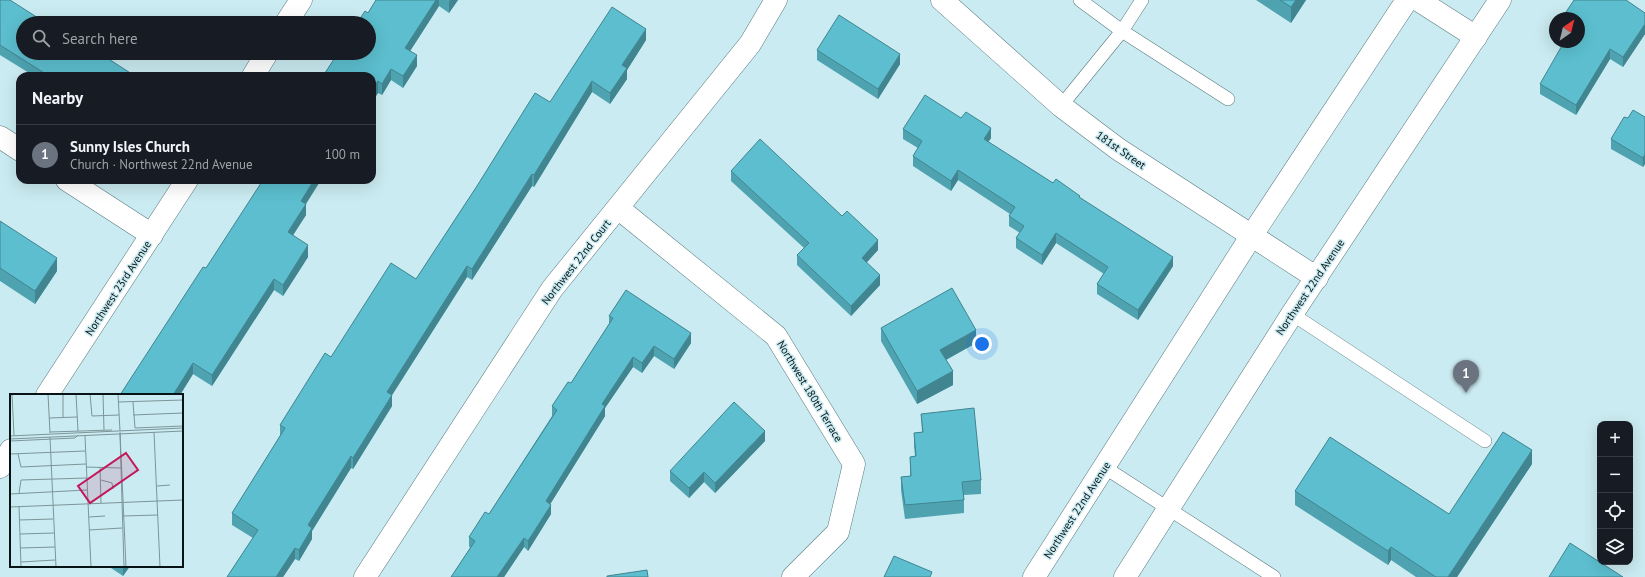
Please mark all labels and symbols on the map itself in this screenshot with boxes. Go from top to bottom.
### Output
north arrow [1549,12,1585,48]
street label: 181st Street [1093,128,1149,172]
street label: Northwest 22nd Court [538,216,614,307]
street label: Northwest 22nd Avenue [1273,236,1348,338]
street label: Northwest 23rd Avenue [82,237,154,338]
your location [972,334,992,354]
street label: Northwest 180th Terrace [774,338,846,445]
pin: 1 [1453,360,1479,393]
inset map [10,394,183,567]
street label: Northwest 22nd Avenue [1040,459,1114,561]

